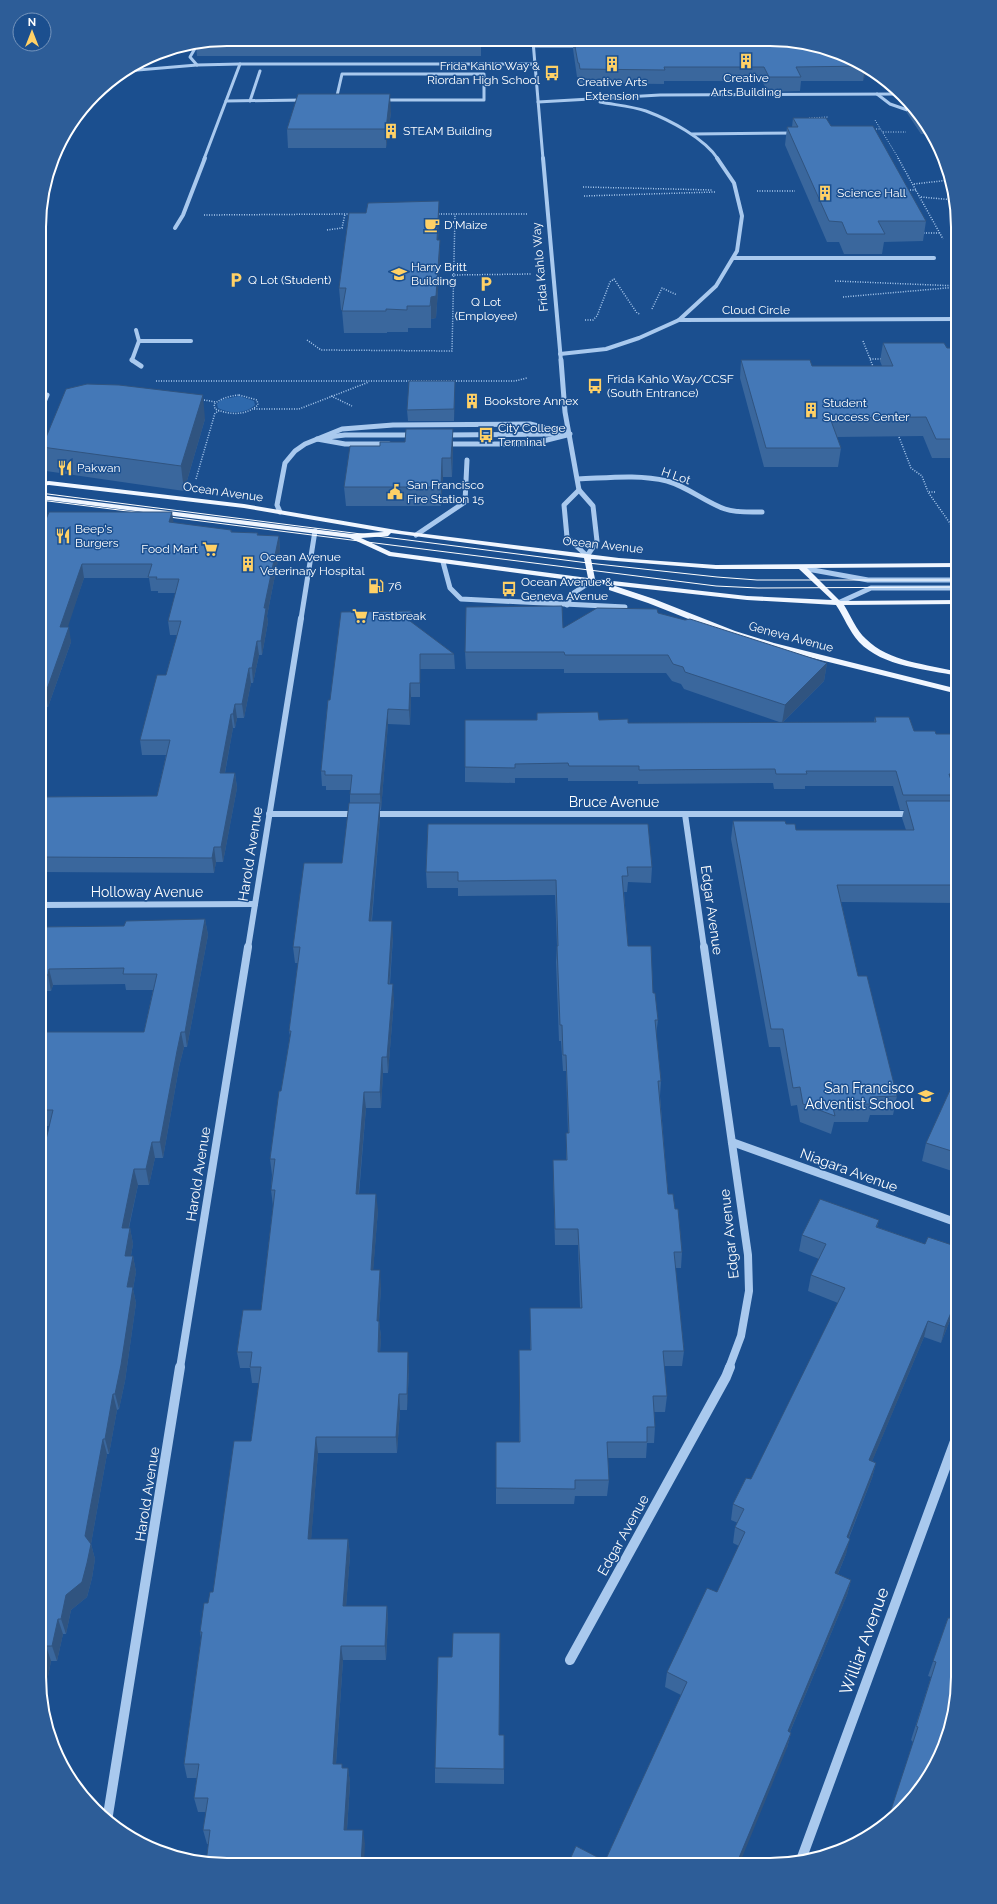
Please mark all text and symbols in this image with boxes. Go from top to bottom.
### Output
north arrow [12,12,52,52]
text: N [28,16,36,29]
building icon: Creative Arts Building [737,52,755,70]
building icon: Creative Arts Extension [603,55,621,73]
place label: Frida Kahlo Way & Riordan High School [427,59,541,87]
bus stop icon: Frida Kahlo Way & Riordan High School [543,64,561,82]
place label: Creative Arts Building [711,71,781,99]
place label: Creative Arts Extension [577,75,647,103]
building icon: STEAM Building [382,122,400,140]
place label: STEAM Building [403,124,492,138]
building icon: Science Hall [816,184,834,202]
place label: Science Hall [837,186,907,200]
cafe icon: D'Maize [423,216,441,234]
place label: D'Maize [444,218,487,232]
street label: Frida Kahlo Way [529,221,551,312]
place label: Harry Britt Building [411,260,467,288]
school or university icon: Harry Britt Building [390,265,408,283]
parking icon: Q Lot (Student) [227,271,245,289]
place label: Q Lot (Student) [248,273,331,287]
parking icon: Q Lot (Employee) [477,275,495,293]
place label: Q Lot (Employee) [455,295,517,323]
street label: Cloud Circle [722,303,790,317]
place label: Frida Kahlo Way/CCSF (South Entrance) [607,372,734,400]
bus stop icon: Frida Kahlo Way/CCSF (South Entrance) [586,377,604,395]
building icon: Bookstore Annex [463,392,481,410]
place label: Bookstore Annex [484,394,578,408]
place label: Student Success Center [823,396,910,424]
building icon: Student Success Center [802,401,820,419]
place label: City College Terminal [498,421,566,449]
bus stop icon: City College Terminal [477,426,495,444]
restaurant icon: Pakwan [56,459,74,477]
place label: Pakwan [77,461,120,475]
street label: H Lot [660,465,692,487]
place label: San Francisco Fire Station 15 [407,478,484,506]
street label: Ocean Avenue [182,479,264,505]
public building icon: San Francisco Fire Station 15 [386,483,404,501]
place label: Beep's Burgers [75,522,119,550]
restaurant icon: Beep's Burgers [54,527,72,545]
street label: Ocean Avenue [562,534,644,556]
supermarket icon: Food Mart [201,540,219,558]
place label: Food Mart [141,542,198,556]
place label: Ocean Avenue Veterinary Hospital [260,550,365,578]
building icon: Ocean Avenue Veterinary Hospital [239,555,257,573]
place label: Ocean Avenue & Geneva Avenue [521,575,613,603]
fuel station icon: 76 [367,577,385,595]
place label: 76 [388,579,402,593]
bus stop icon: Ocean Avenue & Geneva Avenue [500,580,518,598]
supermarket icon: Fastbreak [351,607,369,625]
place label: Fastbreak [372,609,427,623]
street label: Geneva Avenue [747,619,835,655]
street label: Bruce Avenue [569,794,659,810]
street label: Harold Avenue [235,805,265,903]
street label: Edgar Avenue [698,864,726,956]
street label: Holloway Avenue [91,884,203,900]
place label: San Francisco Adventist School [805,1080,914,1112]
school or university icon: San Francisco Adventist School [917,1087,935,1105]
street label: Harold Avenue [183,1125,213,1223]
street label: Niagara Avenue [798,1145,900,1195]
street label: Edgar Avenue [716,1188,742,1280]
street label: Harold Avenue [132,1445,162,1543]
street label: Edgar Avenue [594,1492,652,1578]
street label: Williar Avenue [835,1585,893,1697]

